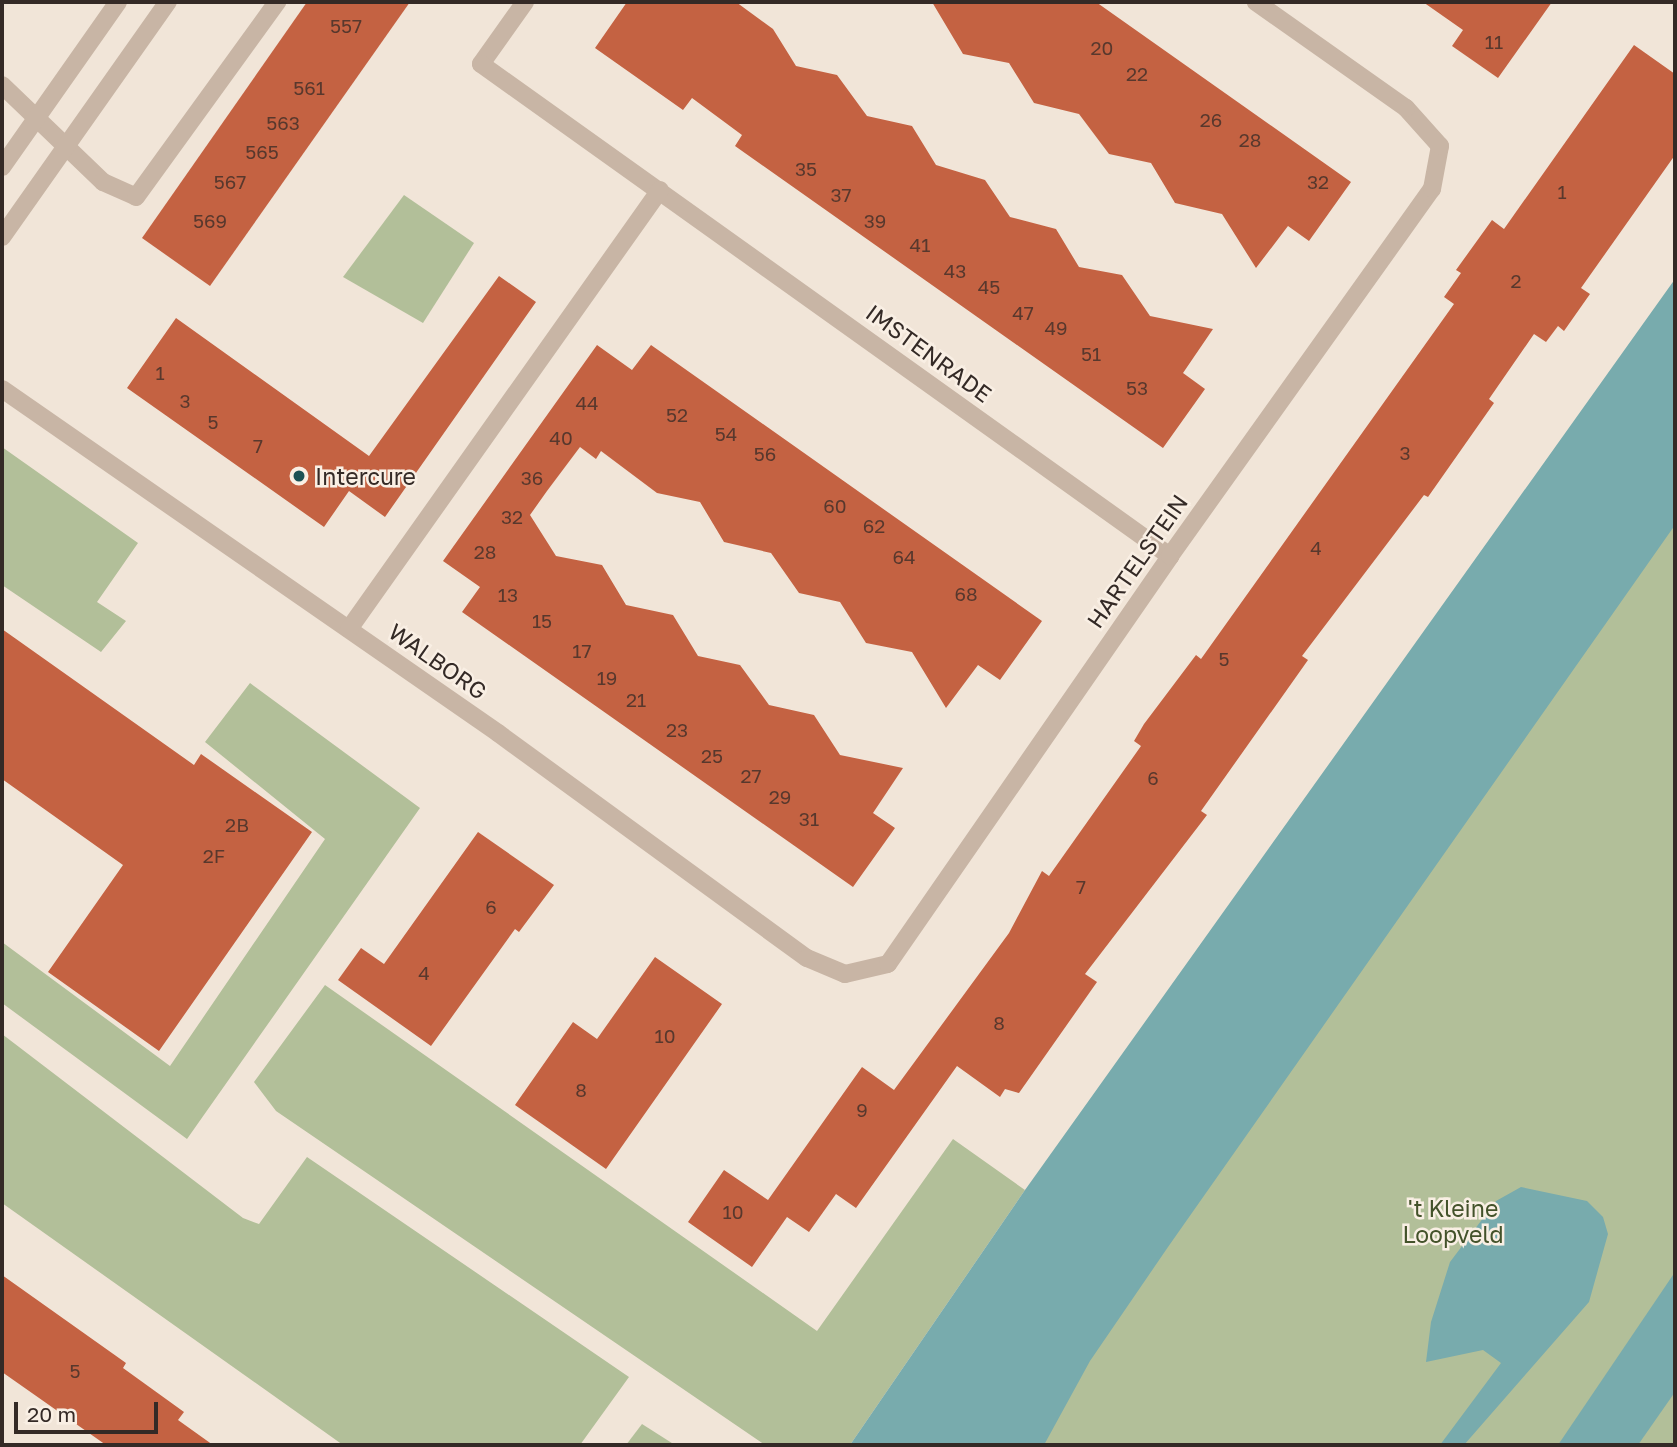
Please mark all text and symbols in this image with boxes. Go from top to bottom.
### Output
house number: 557 [330,15,362,37]
house number: 11 [1485,31,1503,53]
house number: 20 [1091,37,1113,59]
house number: 22 [1126,63,1148,85]
house number: 561 [293,77,325,99]
house number: 26 [1200,109,1222,131]
house number: 563 [266,112,300,134]
house number: 28 [1239,129,1261,151]
house number: 565 [245,141,279,163]
house number: 35 [795,158,817,180]
house number: 567 [214,171,246,193]
house number: 32 [1307,171,1329,193]
house number: 1 [1557,181,1567,203]
house number: 37 [830,184,852,206]
house number: 569 [193,210,227,232]
house number: 39 [864,210,886,232]
house number: 41 [910,234,930,256]
house number: 43 [944,260,966,282]
house number: 2 [1510,270,1522,292]
house number: 45 [978,276,1000,298]
street label: IMSTENRADE [861,298,997,408]
house number: 47 [1012,302,1034,324]
house number: 49 [1044,317,1068,339]
house number: 51 [1081,343,1101,365]
house number: 1 [155,362,165,384]
house number: 53 [1126,377,1148,399]
house number: 3 [179,390,191,412]
house number: 44 [575,392,599,414]
house number: 52 [666,404,688,426]
house number: 5 [207,411,219,433]
house number: 54 [715,423,737,445]
house number: 40 [549,427,573,449]
house number: 7 [253,435,263,457]
house number: 3 [1399,442,1411,464]
house number: 56 [754,443,776,465]
place label: Intercure [315,462,416,490]
marker: Intercure [289,466,309,486]
house number: 36 [521,467,543,489]
street label: HARTELSTEIN [1081,489,1193,633]
house number: 60 [823,495,847,517]
house number: 32 [501,506,523,528]
house number: 62 [863,515,885,537]
house number: 4 [1310,537,1322,559]
house number: 28 [474,541,496,563]
house number: 64 [892,546,916,568]
house number: 68 [954,583,978,605]
house number: 13 [498,584,518,606]
house number: 15 [532,610,552,632]
street label: WALBORG [384,617,492,705]
house number: 17 [572,640,592,662]
house number: 5 [1218,648,1230,670]
house number: 19 [597,667,617,689]
house number: 21 [626,689,646,711]
house number: 23 [666,719,688,741]
house number: 25 [701,745,723,767]
house number: 27 [740,765,762,787]
house number: 6 [1147,767,1159,789]
house number: 29 [769,786,791,808]
house number: 31 [799,808,819,830]
house number: 2B [225,814,249,836]
house number: 2F [203,845,225,867]
house number: 7 [1076,876,1086,898]
house number: 6 [485,896,497,918]
house number: 4 [418,962,430,984]
house number: 8 [993,1012,1005,1034]
house number: 10 [655,1025,675,1047]
house number: 8 [575,1079,587,1101]
house number: 9 [856,1099,868,1121]
park label: 't Kleine Loopveld [1402,1194,1504,1248]
house number: 10 [723,1201,743,1223]
house number: 5 [69,1360,81,1382]
scale bar [18,1388,161,1432]
text: 20 m [27,1401,76,1427]

